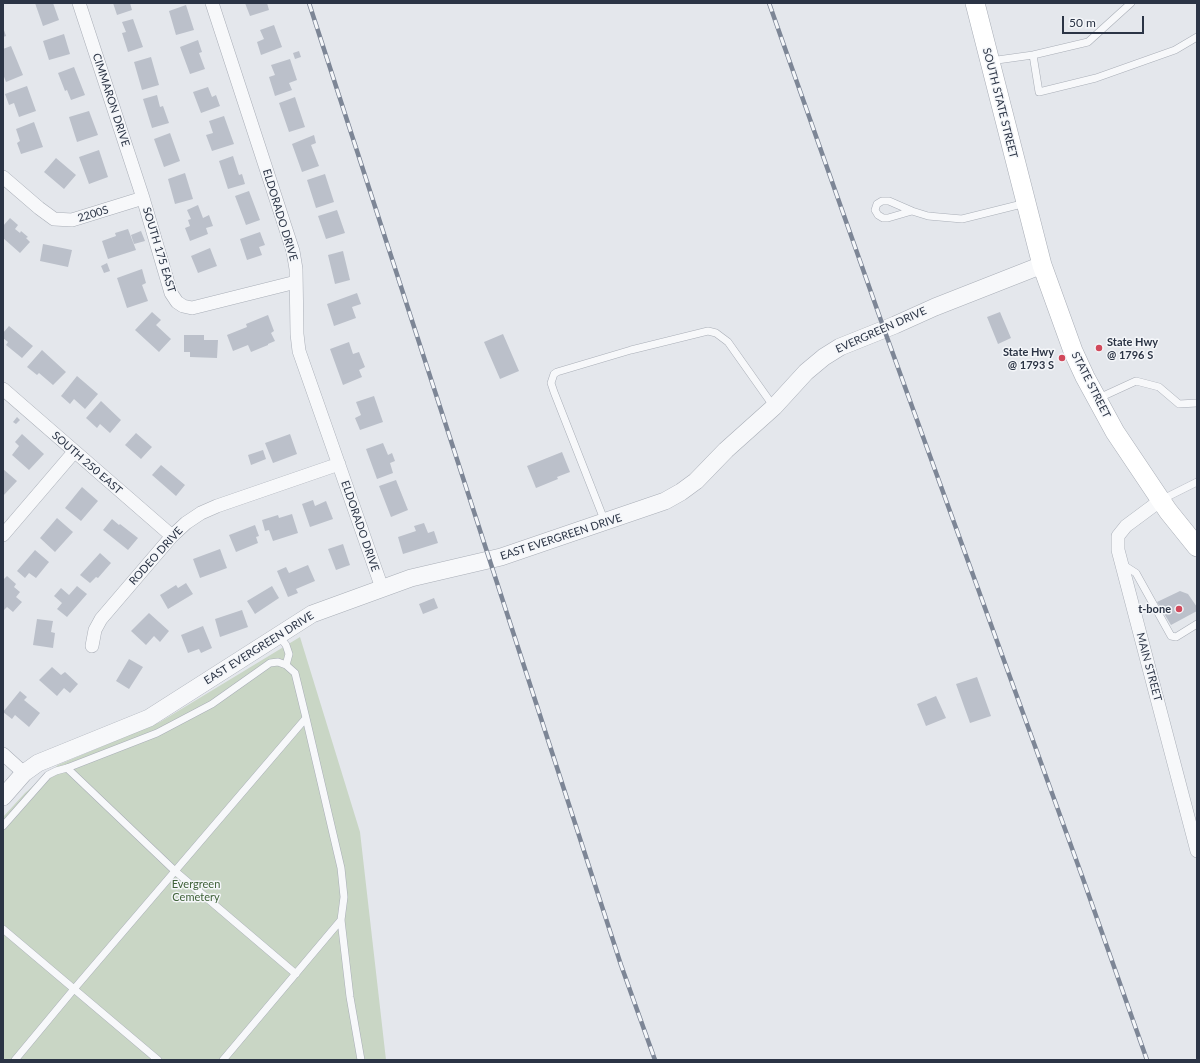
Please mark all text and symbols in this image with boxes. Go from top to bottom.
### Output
scale bar [1064,8,1146,34]
text: 50 m [1069,15,1096,30]
street label: SOUTH STATE STREET [980,47,1020,159]
street label: CIMMARON DRIVE [90,52,132,148]
street label: ELDORADO DRIVE [260,167,300,263]
street label: 2200S [76,203,110,225]
street label: SOUTH 175 EAST [140,206,178,294]
street label: EVERGREEN DRIVE [834,304,928,356]
place label: State Hwy @ 1796 S [1107,335,1158,361]
marker: State Hwy @ 1796 S [1094,343,1104,353]
place label: State Hwy @ 1793 S [1003,345,1054,371]
street label: STATE STREET [1069,350,1113,420]
marker: State Hwy @ 1793 S [1057,353,1067,363]
street label: SOUTH 250 EAST [49,429,125,497]
street label: ELDORADO DRIVE [338,479,382,573]
street label: EAST EVERGREEN DRIVE [499,511,623,563]
street label: RODEO DRIVE [126,524,186,588]
place label: t-bone [1138,602,1171,616]
marker: t-bone [1174,604,1184,614]
street label: EAST EVERGREEN DRIVE [202,609,316,687]
street label: MAIN STREET [1134,631,1164,703]
park label: Evergreen Cemetery [172,877,220,903]

